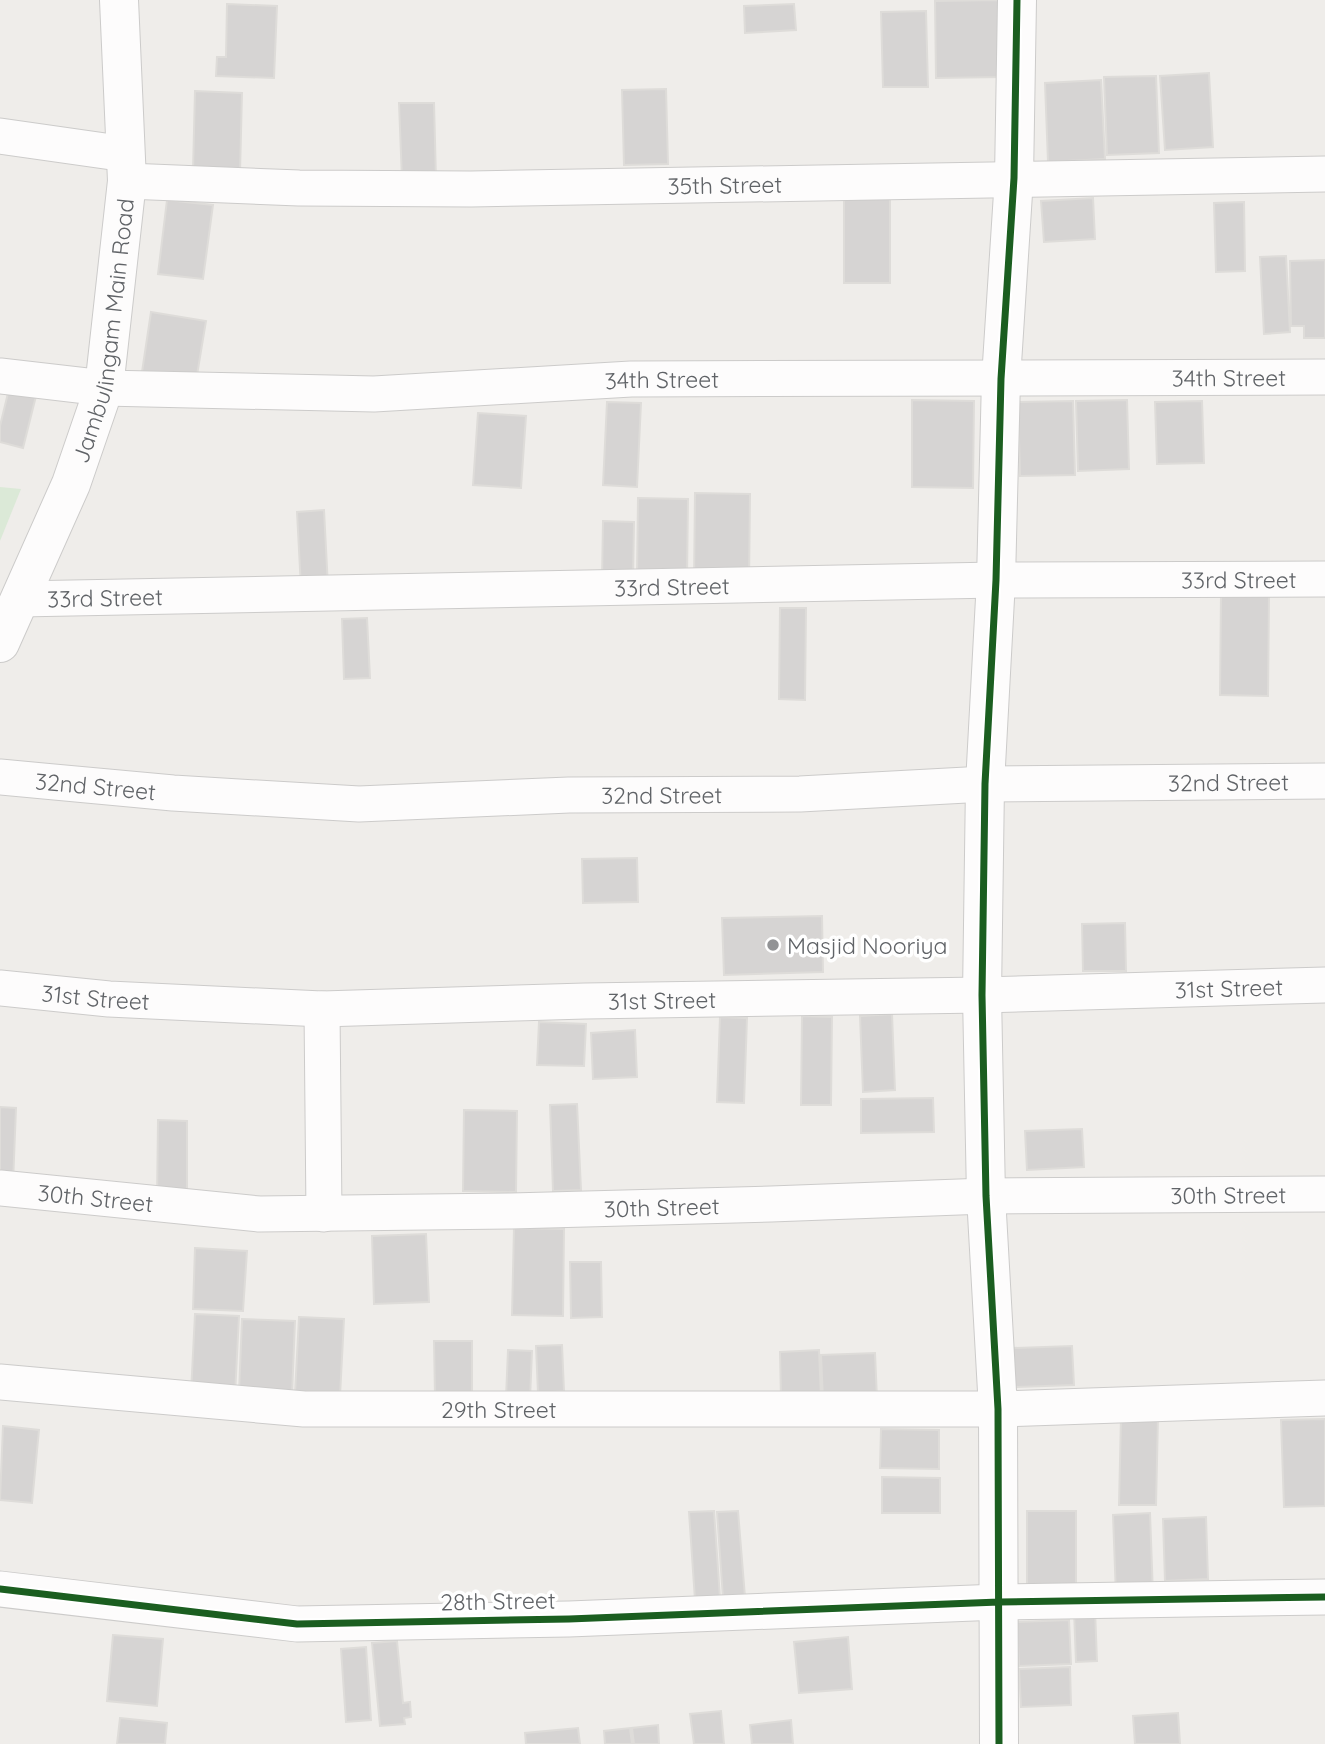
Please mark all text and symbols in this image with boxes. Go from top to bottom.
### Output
street label: 35th Street [667,169,783,200]
street label: Jambulingam Main Road [65,197,139,466]
street label: 34th Street [1172,363,1286,392]
street label: 34th Street [604,364,719,395]
street label: 33rd Street [1181,565,1297,594]
street label: 33rd Street [614,571,730,602]
street label: 33rd Street [47,582,163,613]
street label: 32nd Street [34,766,157,806]
street label: 32nd Street [1168,767,1289,797]
street label: 32nd Street [601,780,723,809]
place label: Masjid Nooriya [787,931,947,960]
marker: Masjid Nooriya [765,937,781,953]
street label: 31st Street [1174,972,1284,1004]
street label: 31st Street [40,978,150,1015]
street label: 31st Street [608,985,717,1015]
street label: 30th Street [36,1177,155,1218]
street label: 30th Street [1170,1180,1287,1209]
street label: 30th Street [603,1191,720,1223]
street label: 29th Street [441,1395,557,1424]
street label: 28th Street [440,1585,556,1617]

